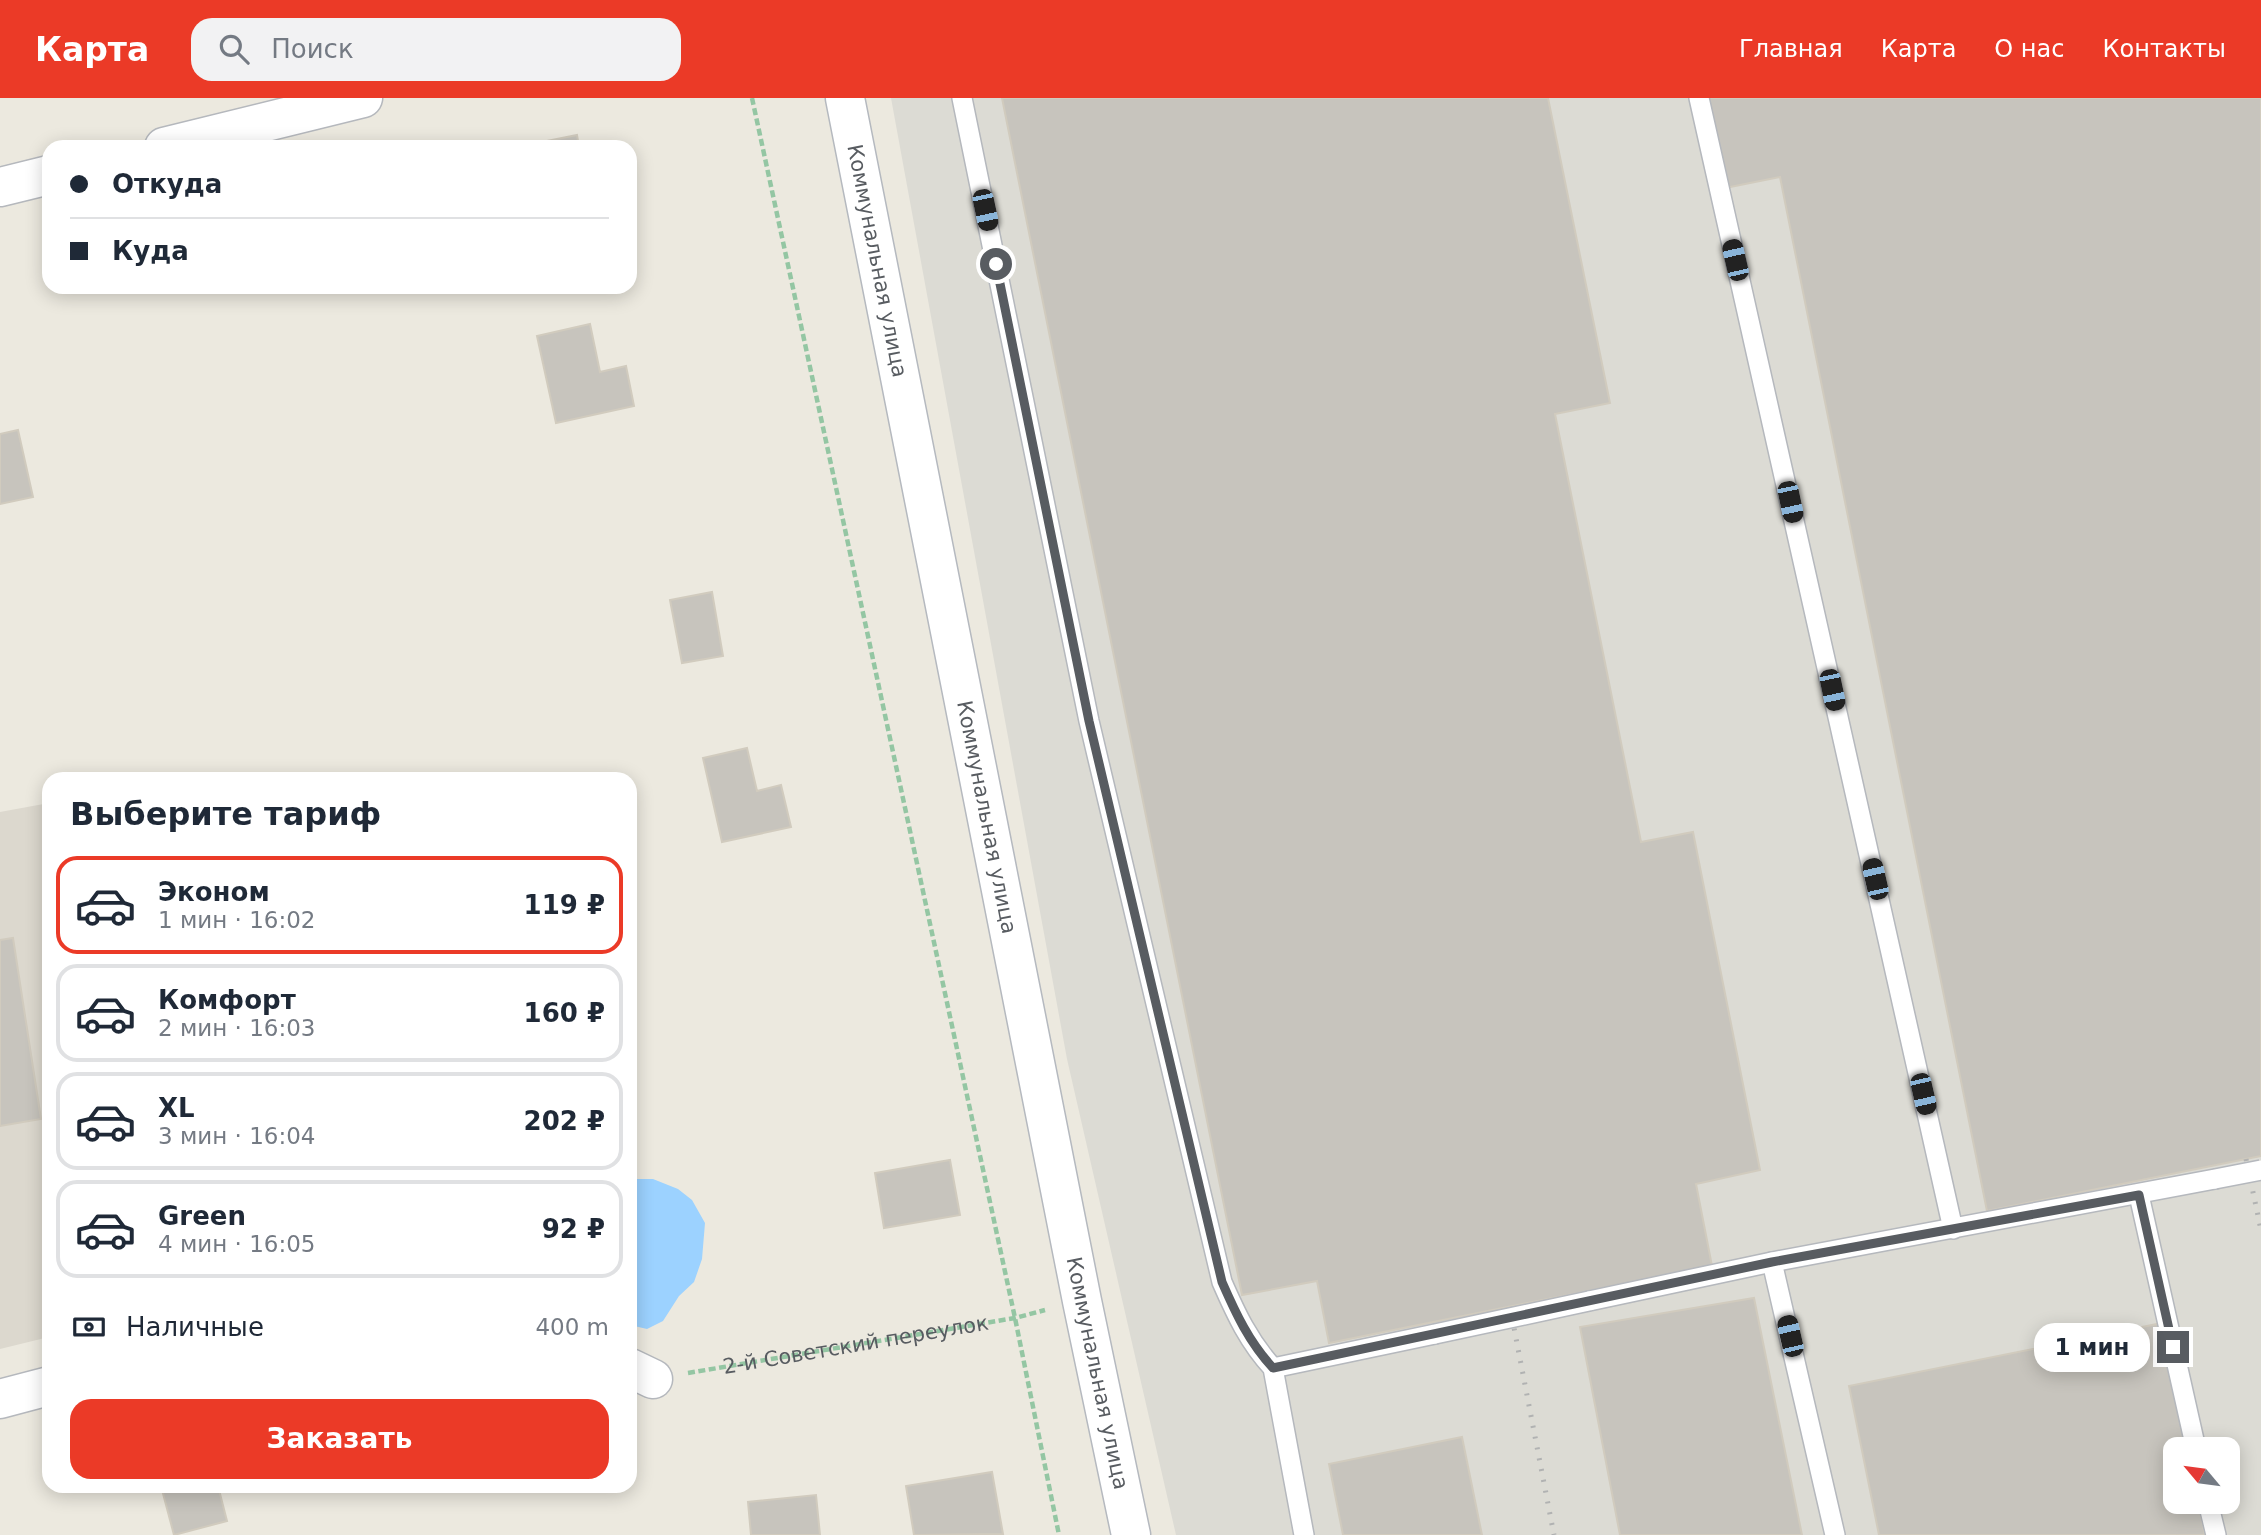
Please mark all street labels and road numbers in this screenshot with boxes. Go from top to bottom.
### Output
street label: Коммунальная улица [842,142,912,379]
street label: Коммунальная улица [952,699,1021,936]
street label: Коммунальная улица [1062,1255,1133,1492]
street label: 2-й Советский переулок [721,1311,990,1379]

